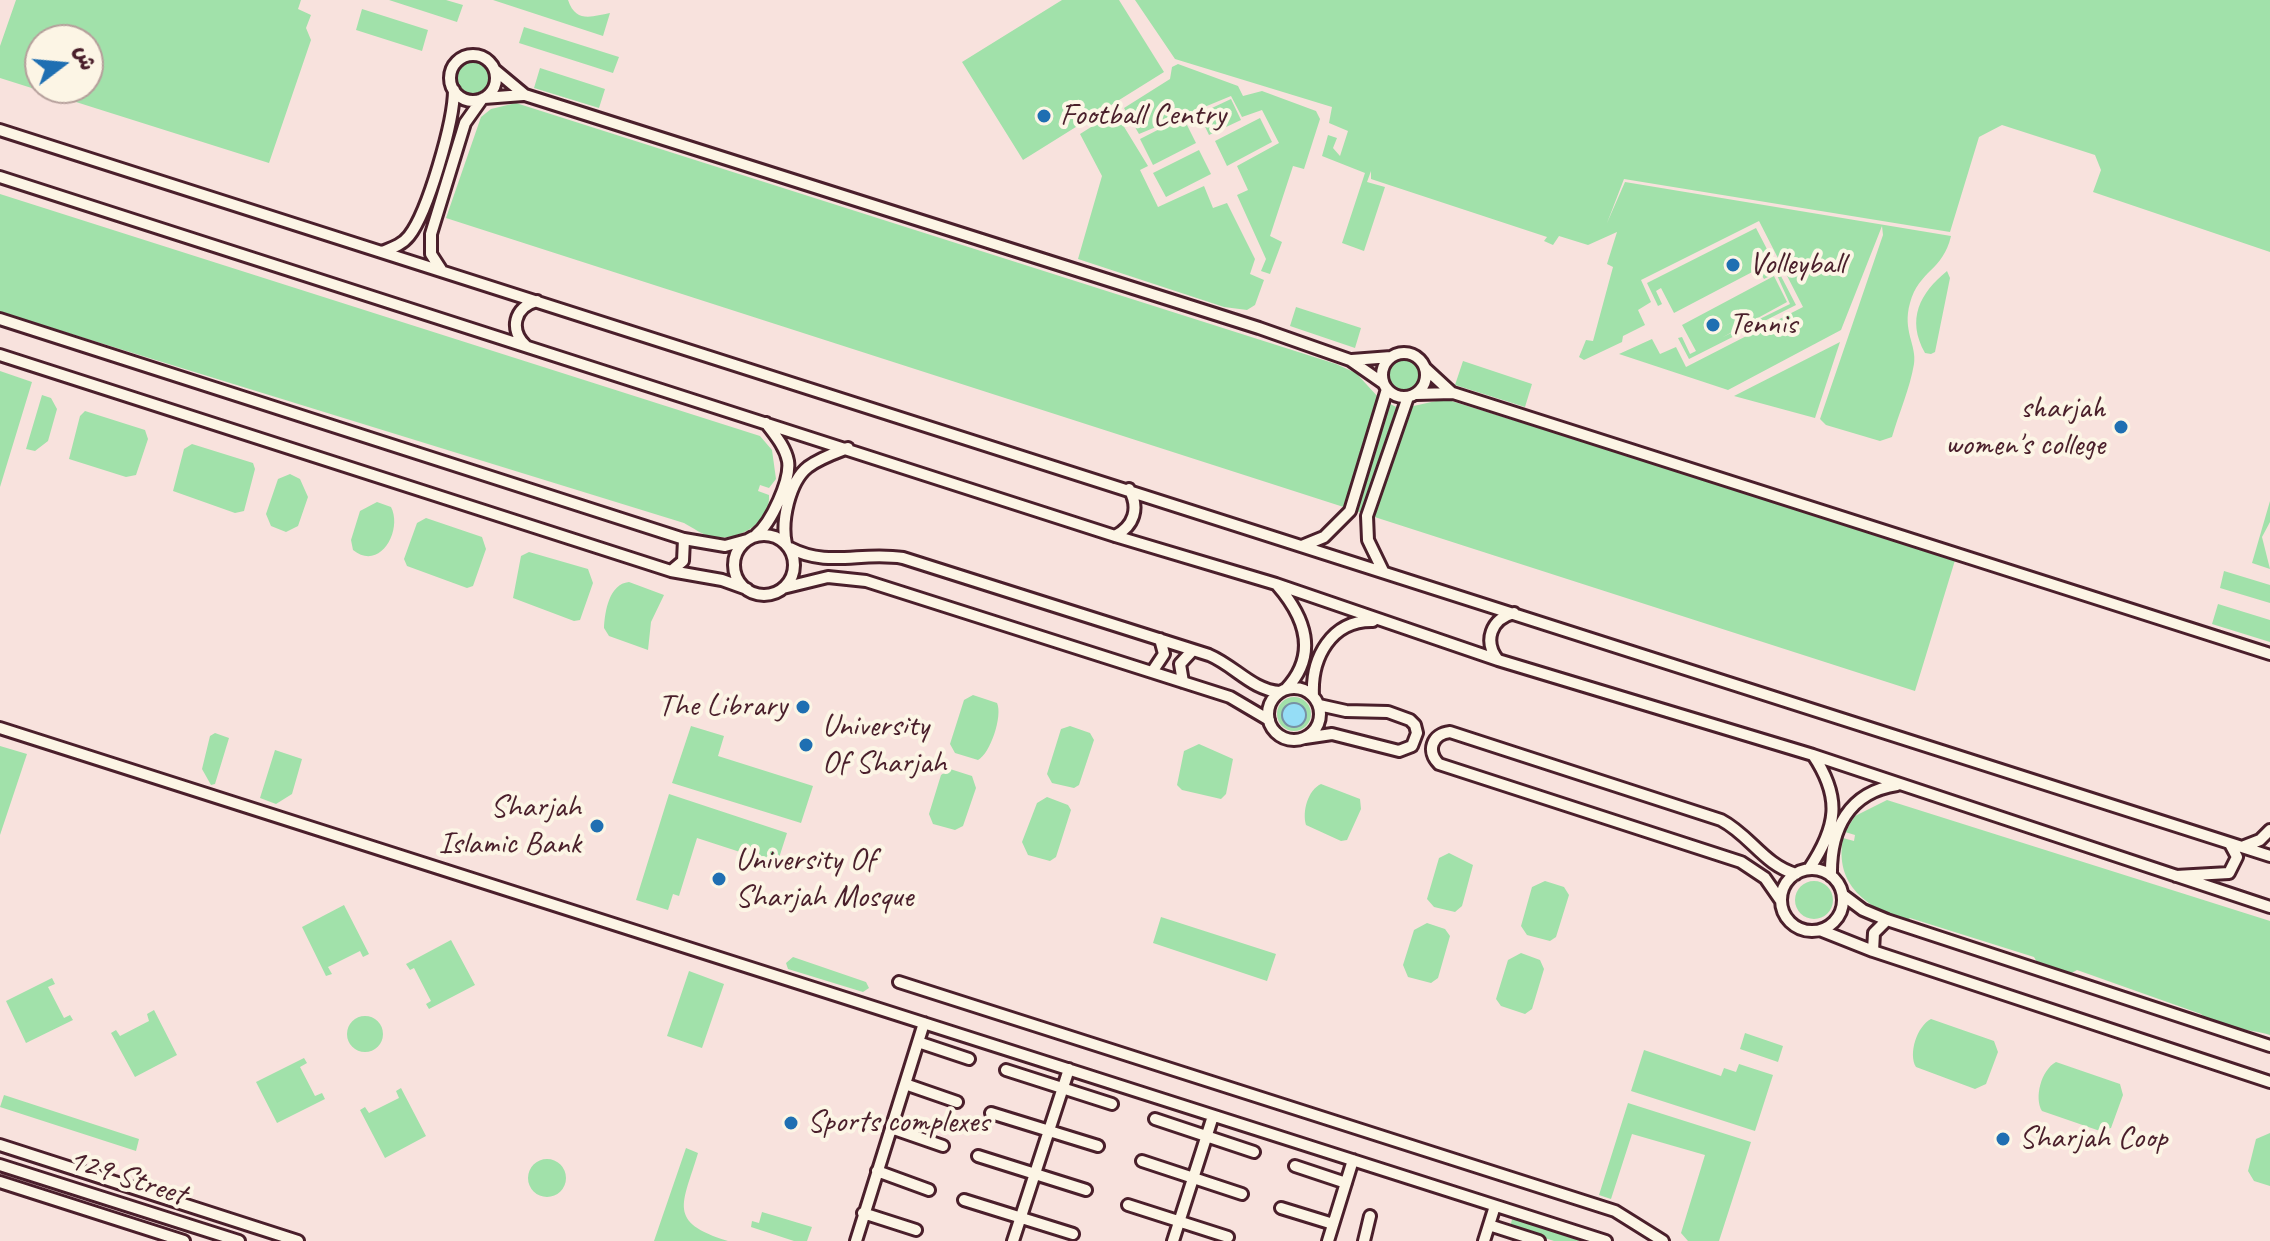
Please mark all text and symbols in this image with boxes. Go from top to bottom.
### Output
north arrow [24,24,104,104]
text: ش [68,42,102,73]
place label: Football Centry [1060,97,1226,135]
marker: Football Centry [1035,107,1053,125]
place label: Volleyball [1749,246,1845,284]
marker: Volleyball [1724,256,1742,274]
place label: Tennis [1729,306,1797,344]
marker: Tennis [1704,316,1722,334]
place label: sharjah women's college [1945,390,2105,465]
marker: sharjah women's college [2112,418,2130,436]
place label: The Library [658,688,787,726]
marker: The Library [794,698,812,716]
place label: University Of Sharjah [822,708,946,783]
marker: University Of Sharjah [797,736,815,754]
place label: Sharjah Islamic Bank [439,789,581,864]
marker: Sharjah Islamic Bank [588,817,606,835]
place label: University Of Sharjah Mosque [735,842,913,917]
marker: University Of Sharjah Mosque [710,870,728,888]
place label: Sports complexes [807,1104,989,1142]
marker: Sports complexes [782,1114,800,1132]
place label: Sharjah Coop [2019,1120,2167,1158]
marker: Sharjah Coop [1994,1130,2012,1148]
street label: 129 Street [64,1141,190,1215]

